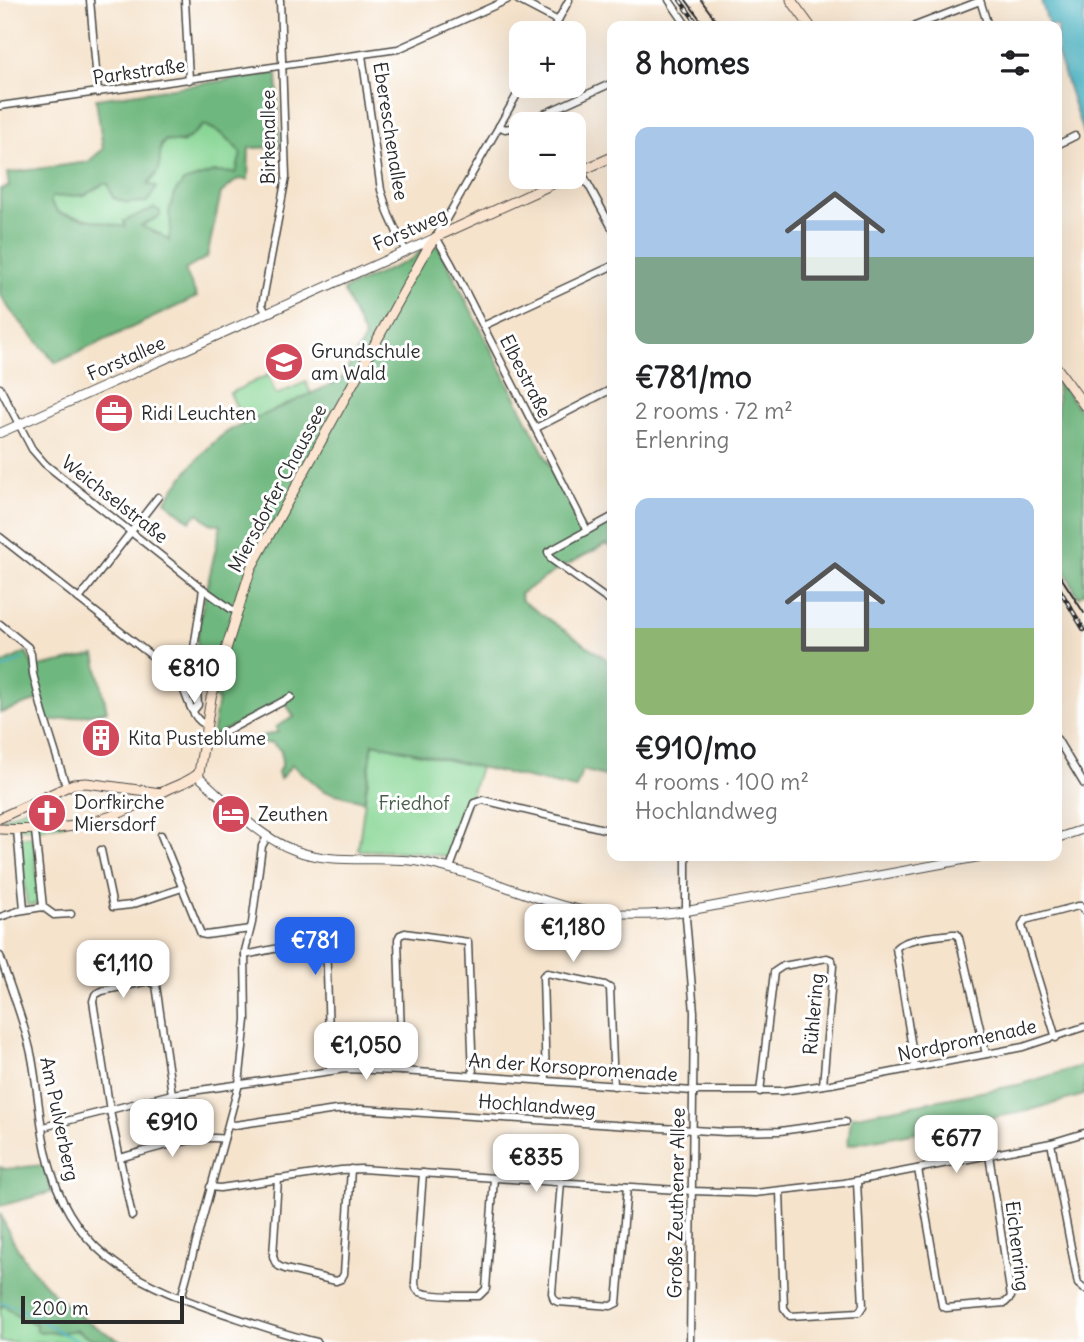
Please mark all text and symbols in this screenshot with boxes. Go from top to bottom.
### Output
map controls [509,21,586,189]
button: + [509,21,586,98]
text: 8 homes [635,44,750,82]
icon: filters [996,44,1034,82]
street label: Parkstraße [91,53,187,89]
street label: Ebereschenallee [368,60,414,202]
street label: Birkenallee [256,89,280,185]
button: − [509,112,586,189]
icon: home [772,173,898,299]
street label: Forstweg [369,202,451,256]
street label: Forstallee [83,330,169,386]
street label: Elbestraße [495,330,557,422]
place label: Grundschule am Wald [311,339,421,385]
school or university icon: Grundschule am Wald [263,341,305,383]
text: €781/mo [635,358,752,396]
office icon: Ridi Leuchten [93,392,135,434]
text: 2 rooms · 72 m² [635,396,793,425]
street label: Miersdorfer Chaussee [222,400,332,576]
place label: Ridi Leuchten [141,401,256,425]
text: Erlenring [635,425,729,454]
street label: Weichselstraße [57,450,173,548]
icon: home [772,544,898,670]
pin: €810 [153,646,235,705]
text: €810 [168,653,220,682]
building icon: Kita Pusteblume [80,717,122,759]
place label: Kita Pusteblume [128,726,266,750]
text: €910/mo [635,729,757,767]
text: 4 rooms · 100 m² [635,767,809,796]
place label: Dorfkirche Miersdorf [74,790,165,836]
park label: Friedhof [378,791,450,815]
church icon: Dorfkirche Miersdorf [26,792,68,834]
hotel icon: Zeuthen [210,793,252,835]
text: Hochlandweg [635,796,778,825]
place label: Zeuthen [258,802,328,826]
pin: €1,180 [516,904,630,964]
text: €1,180 [540,912,606,941]
pin: €781 [274,918,356,977]
text: €781 [291,925,339,954]
pin: €1,110 [66,940,180,1000]
text: €1,110 [93,948,153,977]
street label: Rühlering [797,972,829,1056]
street label: Nordpromenade [895,1014,1039,1066]
pin: €1,050 [309,1023,423,1082]
text: €1,050 [330,1030,402,1059]
street label: An der Korsopromenade [468,1048,678,1086]
street label: Am Pulverberg [35,1055,85,1183]
street label: Hochlandweg [477,1089,597,1121]
pin: €910 [131,1100,213,1159]
text: €910 [146,1107,198,1136]
street label: Große Zeuthener Allee [662,1107,690,1299]
pin: €677 [915,1116,997,1175]
text: €677 [931,1123,981,1152]
pin: €835 [495,1134,577,1194]
text: €835 [509,1142,563,1171]
street label: Eichenring [1001,1199,1035,1293]
scale bar [21,1293,184,1325]
text: 200 m [32,1296,89,1320]

